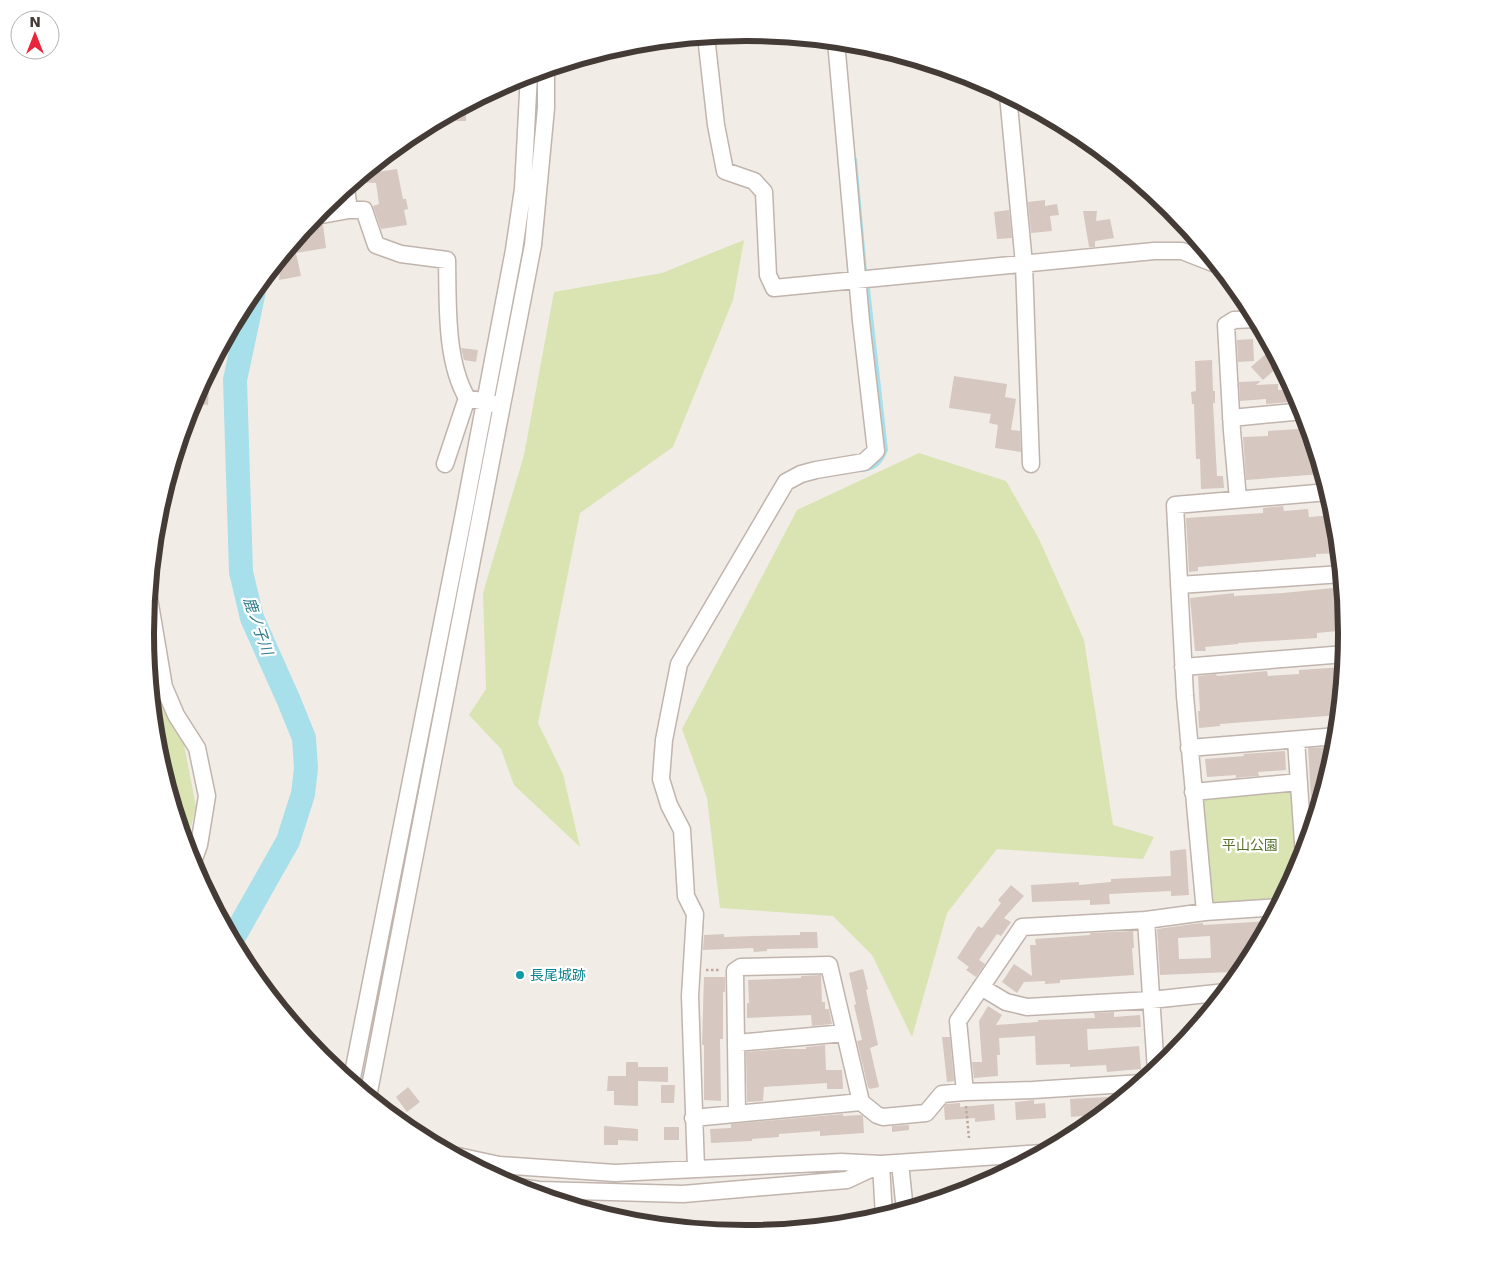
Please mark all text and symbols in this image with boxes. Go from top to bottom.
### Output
north arrow [10,10,60,60]
text: N [29,14,41,30]
water label: 鹿ノ子川 [240,595,277,659]
park label: 平山公園 [1222,837,1278,853]
place label: 長尾城跡 [530,967,586,983]
marker: 長尾城跡 [514,969,526,981]

